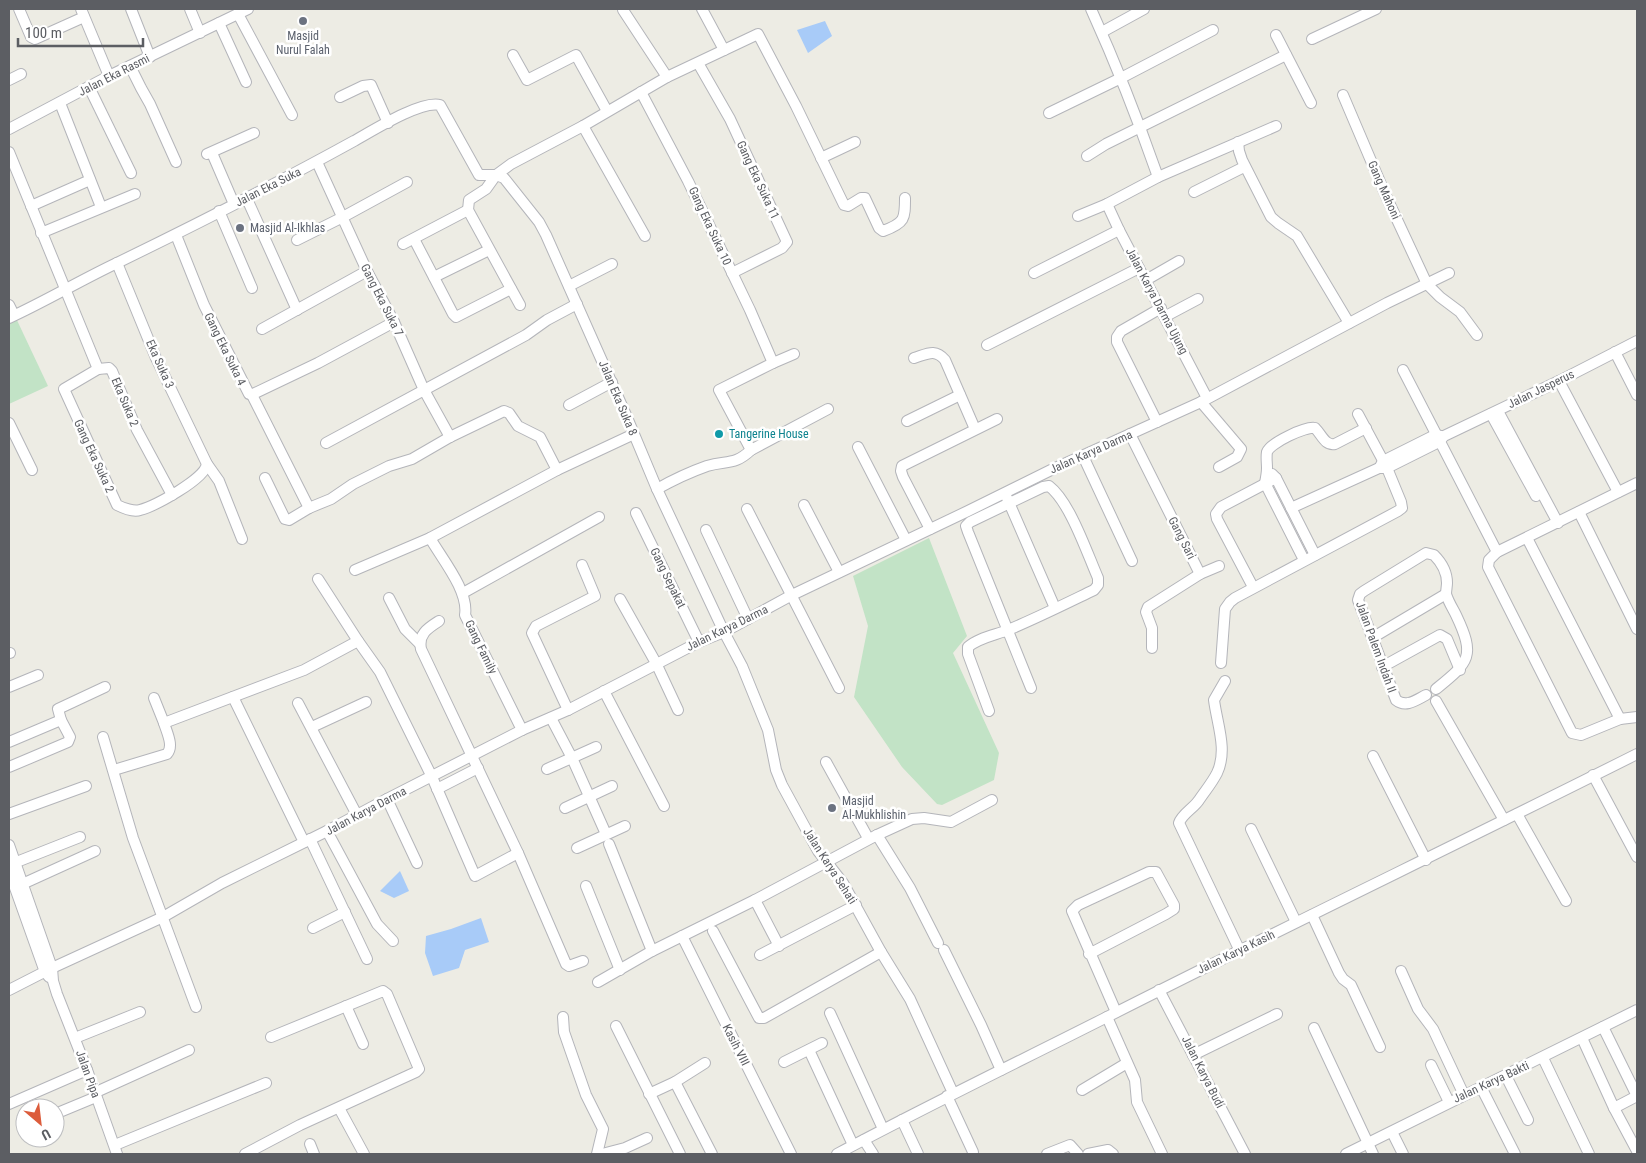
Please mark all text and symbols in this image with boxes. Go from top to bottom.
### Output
scale bar [18,15,142,47]
marker: Masjid Nurul Falah [297,15,309,27]
text: 100 m [25,24,62,42]
place label: Masjid Nurul Falah [276,29,330,57]
street label: Jalan Eka Rasmi [76,51,152,99]
street label: Gang Eka Suka 11 [734,139,782,221]
street label: Gang Mahoni [1365,159,1403,221]
street label: Jalan Eka Suka [233,164,303,210]
street label: Gang Eka Suka 10 [686,185,734,268]
place label: Masjid Al-Ikhlas [250,221,325,235]
marker: Masjid Al-Ikhlas [234,222,246,234]
street label: Jalan Karya Darma Ujung [1123,245,1191,357]
street label: Gang Eka Suka 7 [358,262,406,338]
street label: Gang Eka Suka 4 [201,310,249,388]
street label: Eka Suka 3 [143,338,177,391]
street label: Jalan Eka Suka 8 [596,358,640,438]
street label: Jalan Jasperus [1506,367,1576,411]
street label: Eka Suka 2 [108,375,142,429]
street label: Gang Eka Suka 2 [71,417,117,495]
place label: Tangerine House [729,427,809,441]
street label: Jalan Karya Darma [1047,427,1135,477]
marker: Tangerine House [713,428,725,440]
street label: Gang Sari [1165,514,1199,562]
street label: Gang Sepakat [647,545,689,611]
street label: Jalan Palem Indah II [1353,599,1399,695]
street label: Jalan Karya Darma [684,602,770,654]
street label: Gang Family [462,618,500,676]
street label: Jalan Karya Darma [323,784,409,838]
place label: Masjid Al-Mukhlishin [842,794,906,822]
marker: Masjid Al-Mukhlishin [826,802,838,814]
street label: Jalan Karya Sehati [800,825,860,907]
street label: Jalan Karya Kasih [1195,927,1277,977]
street label: Kasih VIII [720,1022,752,1068]
street label: Jalan Karya Budi [1179,1034,1227,1110]
street label: Jalan Pipa [73,1048,103,1100]
street label: Jalan Karya Bakti [1451,1058,1531,1106]
north arrow [15,1098,65,1148]
text: U [39,1126,53,1143]

